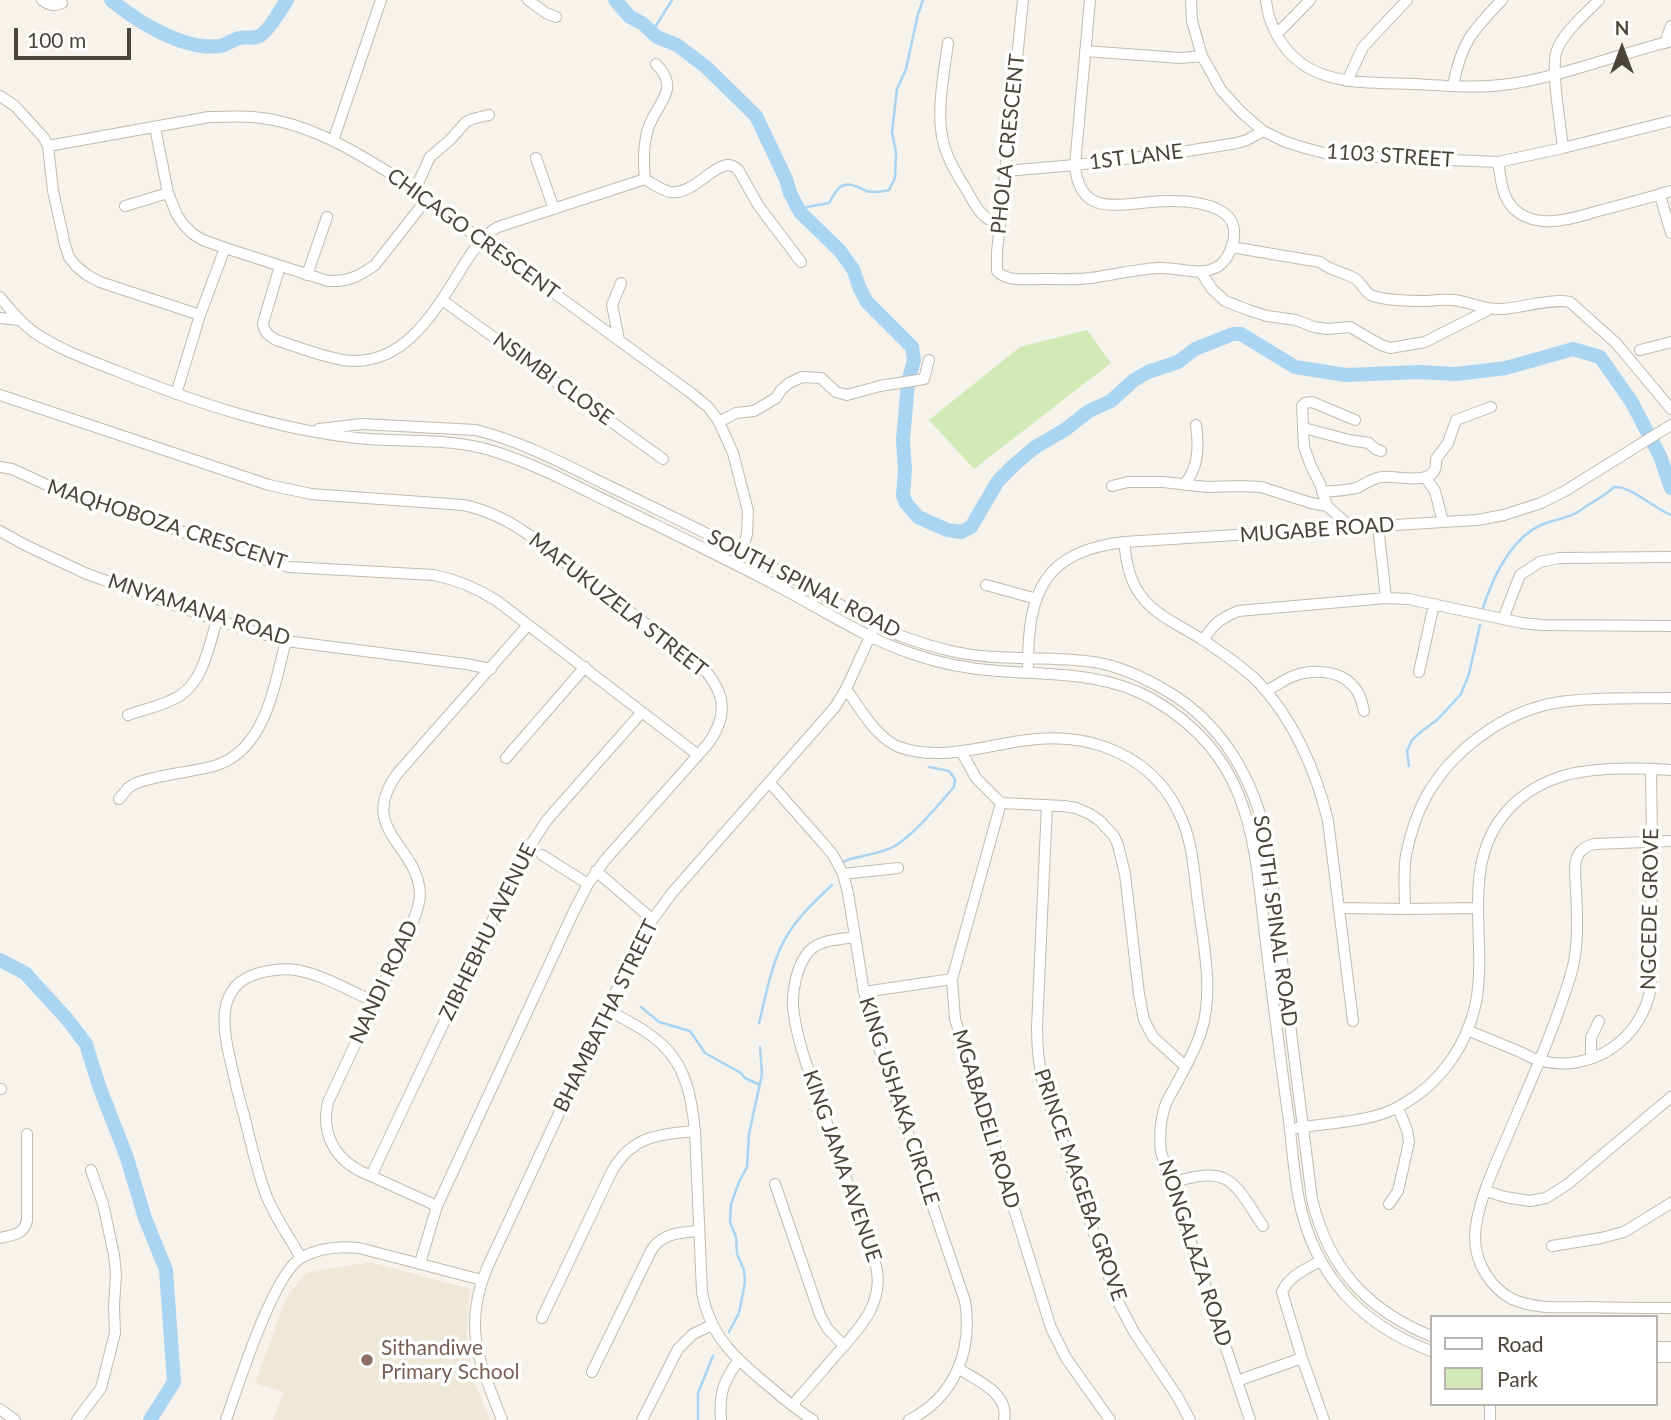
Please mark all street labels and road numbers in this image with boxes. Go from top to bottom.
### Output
street label: PHOLA CRESCENT [986,53,1030,235]
street label: 1ST LANE [1088,139,1184,175]
street label: 1103 STREET [1325,139,1455,173]
street label: CHICAGO CRESCENT [382,163,564,305]
street label: NSIMBI CLOSE [488,327,618,431]
street label: MAQHOBOZA CRESCENT [44,474,290,576]
street label: MUGABE ROAD [1239,512,1395,548]
street label: SOUTH SPINAL ROAD [703,524,905,644]
street label: MAFUKUZELA STREET [524,528,712,682]
street label: MNYAMANA ROAD [105,569,293,651]
street label: SOUTH SPINAL ROAD [1248,814,1302,1028]
street label: NGCEDE GROVE [1636,828,1664,990]
street label: ZIBHEBHU AVENUE [434,839,542,1025]
street label: NANDI ROAD [344,916,424,1048]
street label: BHAMBATHA STREET [548,916,664,1116]
street label: KING USHAKA CIRCLE [853,994,945,1208]
street label: MGABADELI ROAD [947,1026,1025,1212]
street label: PRINCE MAGEBA GROVE [1028,1066,1132,1304]
street label: KING JAMA AVENUE [797,1067,887,1265]
street label: NONGALAZA ROAD [1153,1156,1237,1350]

